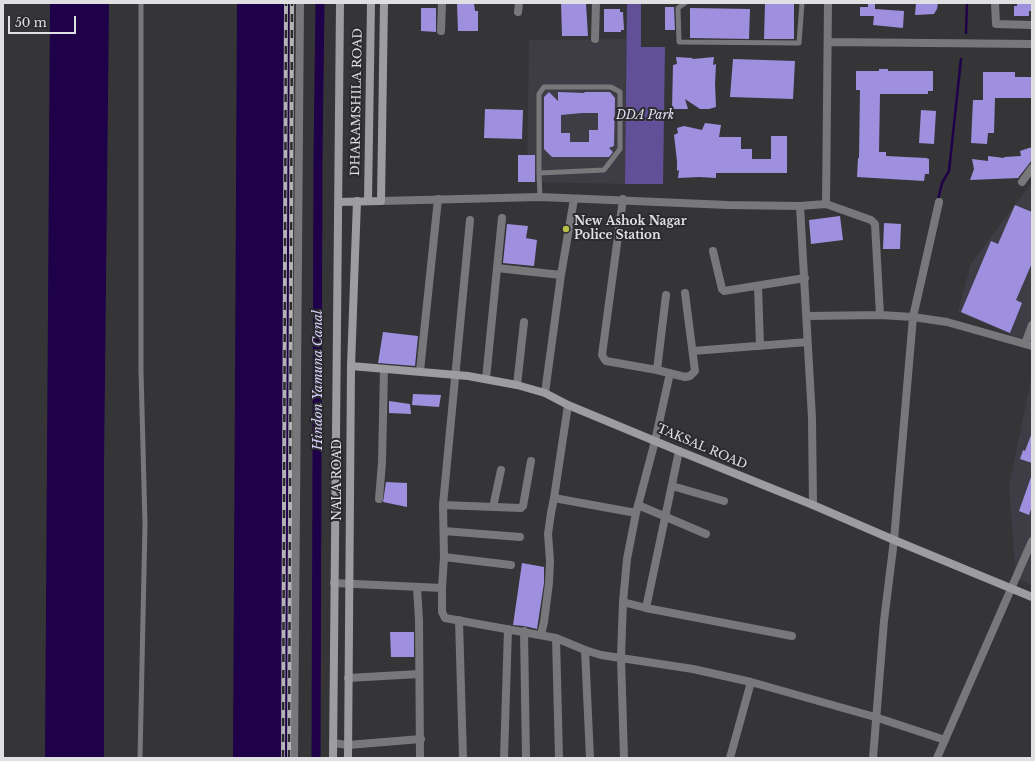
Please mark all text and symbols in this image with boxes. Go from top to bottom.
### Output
scale bar [10,8,78,34]
text: 50 m [15,15,47,30]
street label: DHARAMSHILA ROAD [349,28,365,176]
park label: DDA Park [616,109,674,123]
place label: New Ashok Nagar Police Station [574,215,687,243]
marker: New Ashok Nagar Police Station [561,224,571,234]
water label: Hindon Yamuna Canal [310,310,326,450]
street label: TAKSAL ROAD [655,422,749,472]
street label: NALA ROAD [331,439,345,521]

